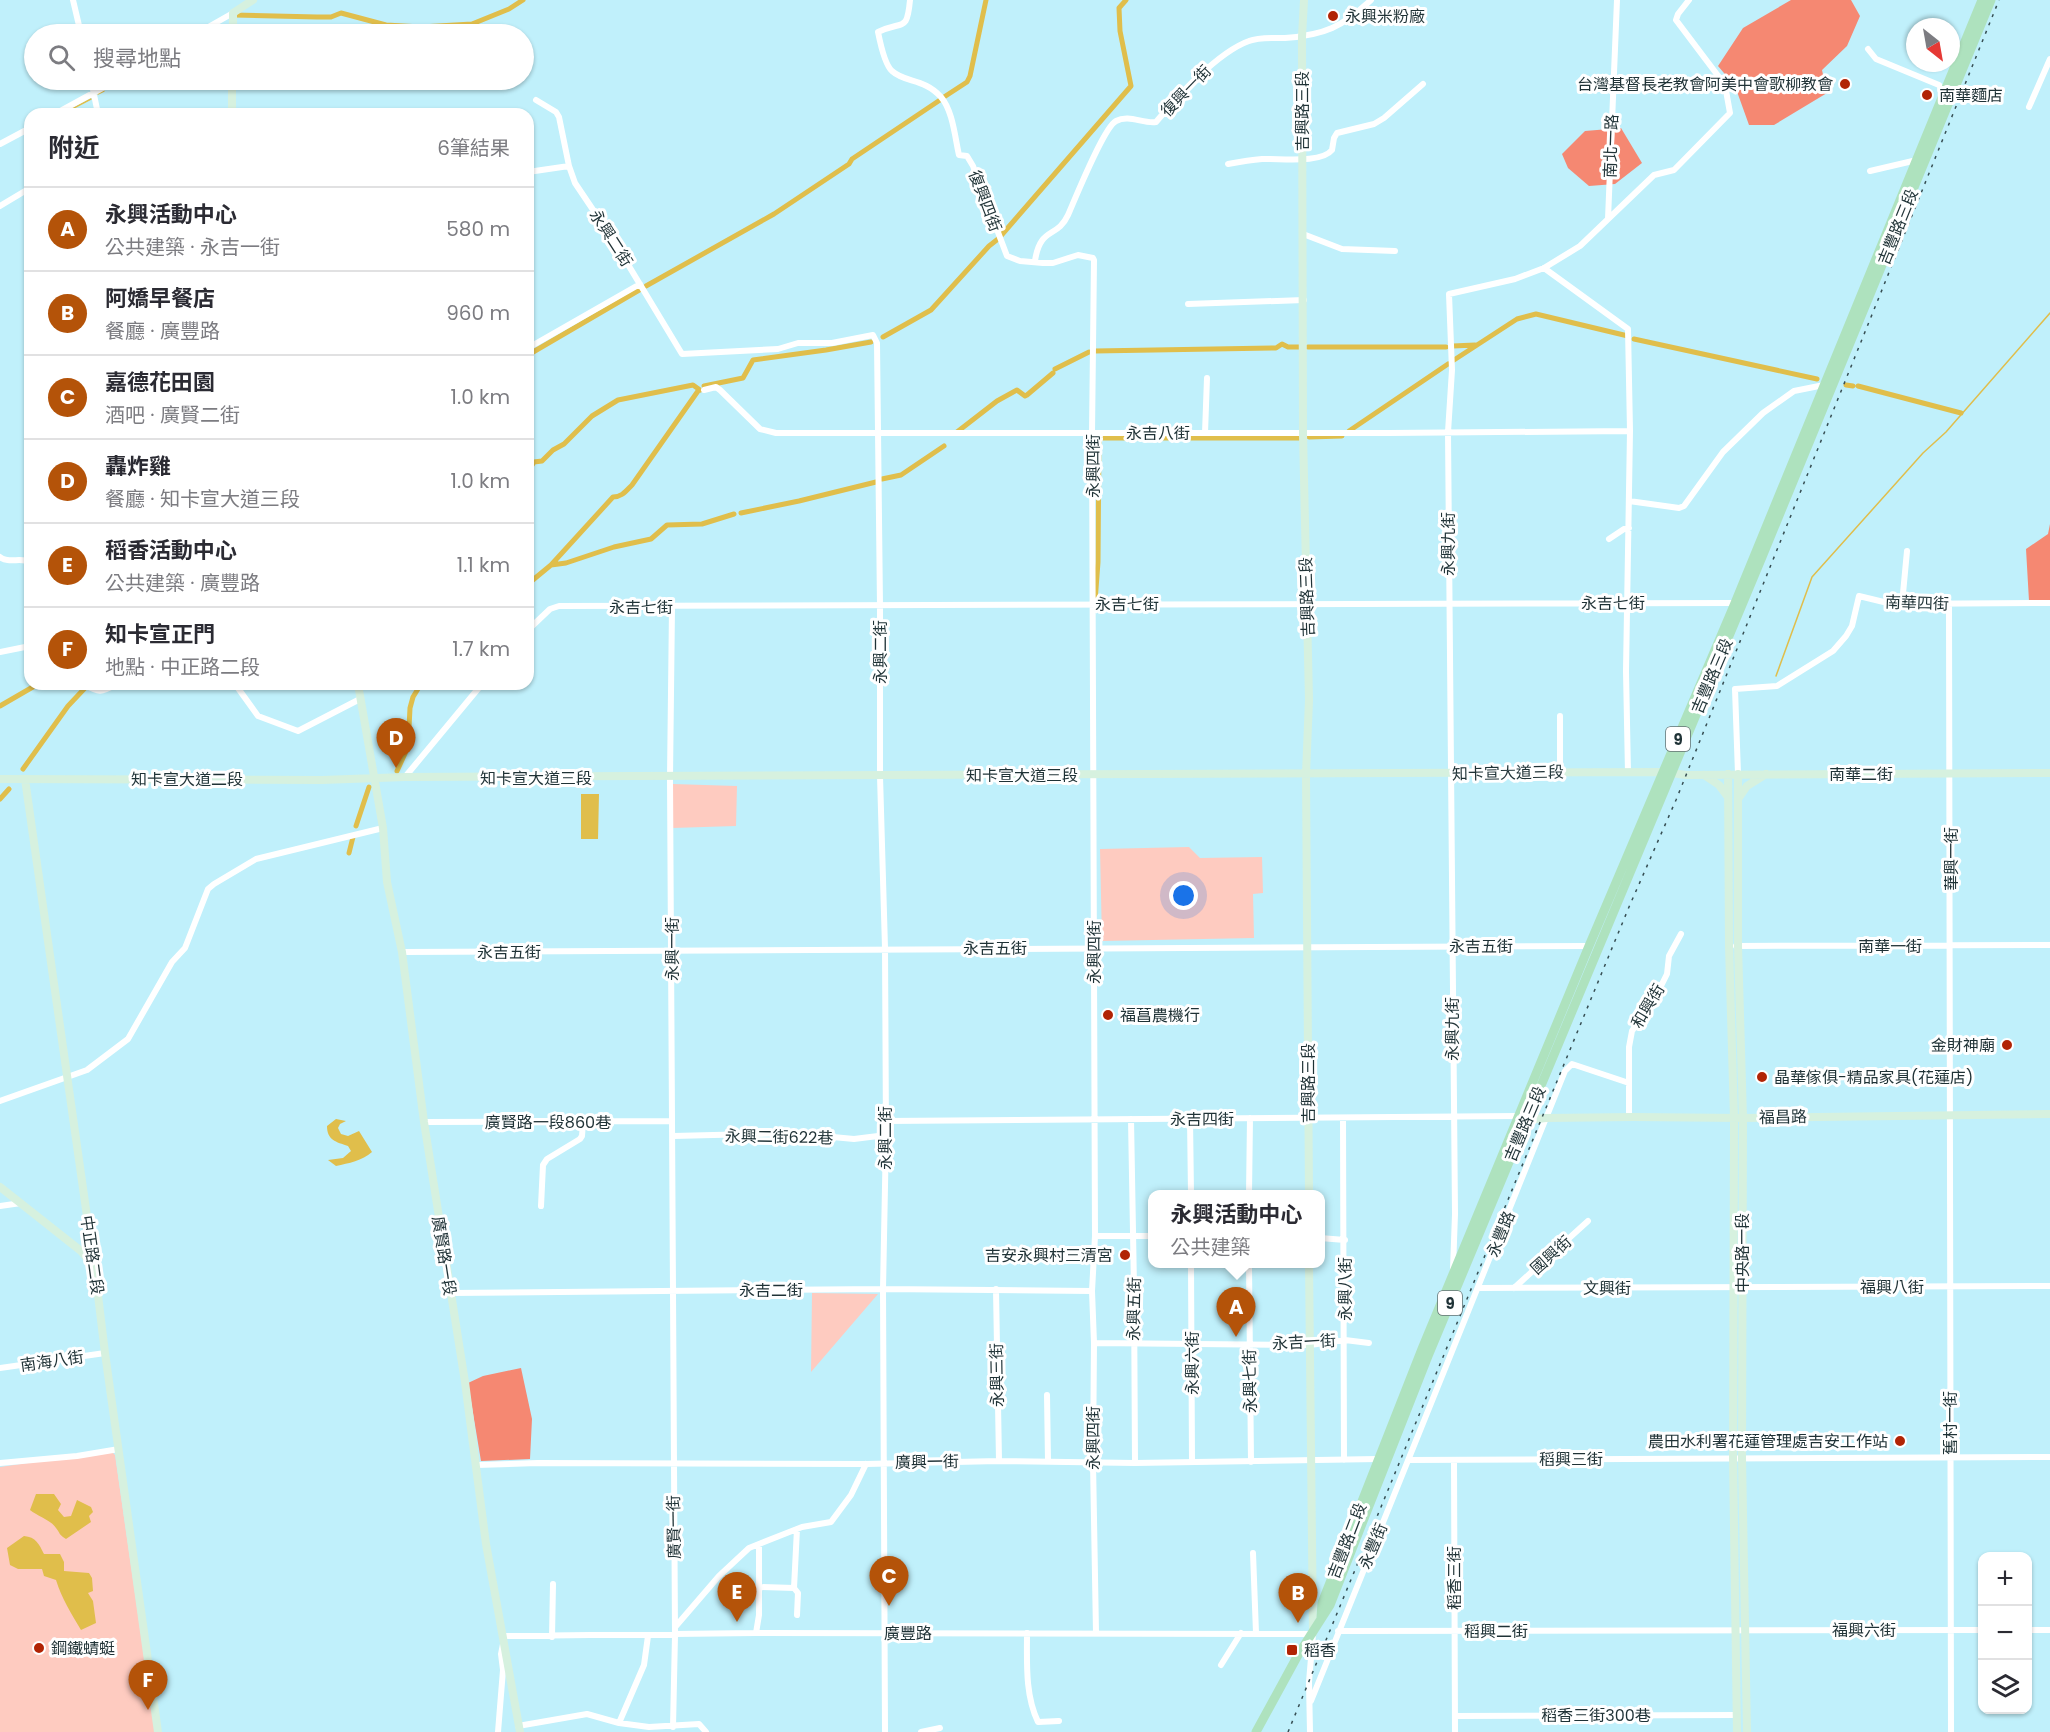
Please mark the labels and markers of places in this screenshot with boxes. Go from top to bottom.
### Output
place label: 永興米粉廠 [1345,5,1425,28]
marker: 永興米粉廠 [1326,9,1340,23]
place label: 台灣基督長老教會阿美中會歌柳教會 [1577,73,1833,96]
marker: 台灣基督長老教會阿美中會歌柳教會 [1838,77,1852,91]
place label: 南華麵店 [1939,84,2003,107]
marker: 南華麵店 [1920,88,1934,102]
pin: D [376,718,416,768]
place label: 福菖農機行 [1120,1004,1200,1027]
marker: 福菖農機行 [1101,1008,1115,1022]
place label: 金財神廟 [1931,1034,1995,1057]
marker: 金財神廟 [2000,1038,2014,1052]
place label: 晶華傢俱-精品家具(花蓮店) [1774,1066,1973,1089]
marker: 晶華傢俱-精品家具(花蓮店) [1755,1070,1769,1084]
place label: 吉安永興村三清宮 [985,1244,1113,1267]
marker: 吉安永興村三清宮 [1118,1248,1132,1262]
pin: A [1216,1288,1256,1337]
place label: 農田水利署花蓮管理處吉安工作站 [1648,1430,1888,1453]
marker: 農田水利署花蓮管理處吉安工作站 [1893,1434,1907,1448]
pin: C [870,1556,908,1606]
pin: E [718,1572,756,1622]
pin: B [1278,1574,1318,1623]
place label: 鋼鐵蜻蜓 [51,1637,115,1660]
place label: 稻香 [1304,1639,1336,1662]
marker: 鋼鐵蜻蜓 [32,1641,46,1655]
marker: 稻香 [1285,1643,1299,1657]
pin: F [128,1660,168,1710]

